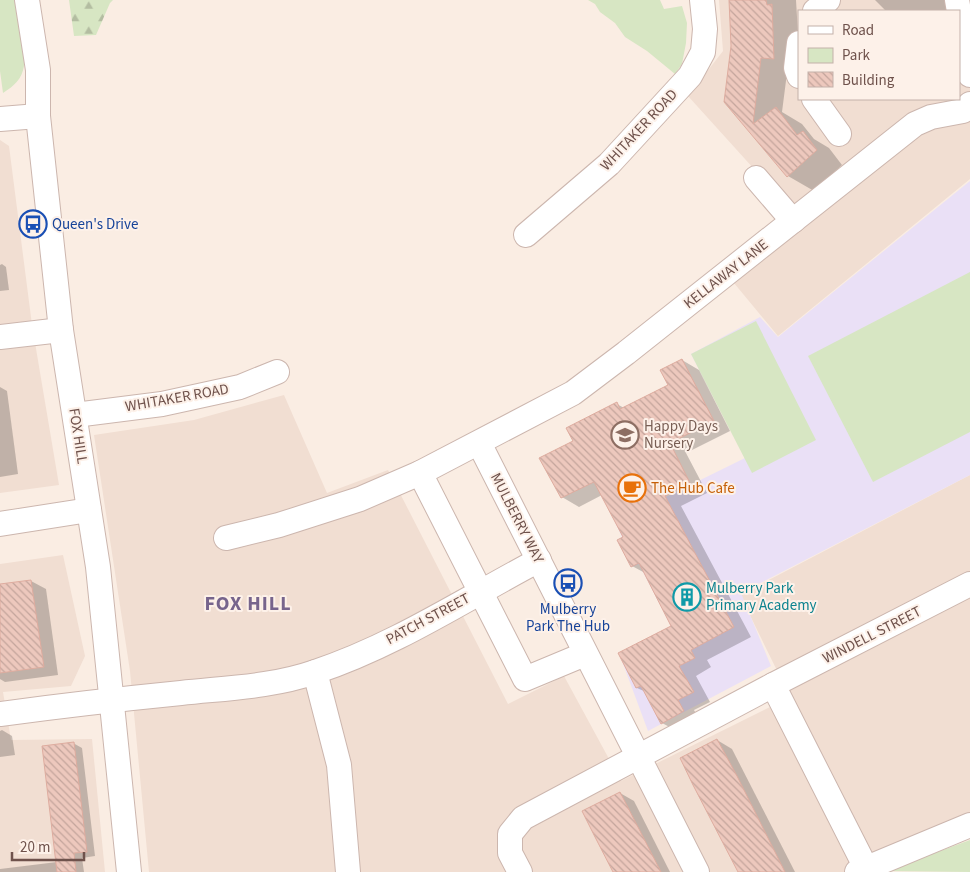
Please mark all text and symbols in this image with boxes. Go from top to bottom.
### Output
legend [798,10,960,100]
text: Road [842,20,874,41]
text: Park [842,45,871,66]
text: Building [842,70,895,91]
street label: WHITAKER ROAD [596,84,682,176]
bus stop icon: Queen's Drive [18,209,48,239]
place label: Queen's Drive [52,214,138,235]
street label: KELLAWAY LANE [679,234,773,314]
street label: WHITAKER ROAD [123,379,231,417]
street label: FOX HILL [63,407,93,465]
place label: Happy Days Nursery [644,416,718,454]
school or university icon: Happy Days Nursery [610,420,640,450]
street label: MULBERRY WAY [485,469,549,567]
cafe icon: The Hub Cafe [617,473,647,503]
place label: The Hub Cafe [651,478,735,499]
bus stop icon: Mulberry Park The Hub [553,568,583,598]
place label: Mulberry Park Primary Academy [706,578,817,616]
building icon: Mulberry Park Primary Academy [672,582,702,612]
street label: PATCH STREET [382,588,474,650]
district label: FOX HILL [205,590,292,618]
place label: Mulberry Park The Hub [526,599,610,637]
street label: WINDELL STREET [819,601,925,669]
scale bar [12,830,85,862]
text: 20 m [20,837,50,858]

